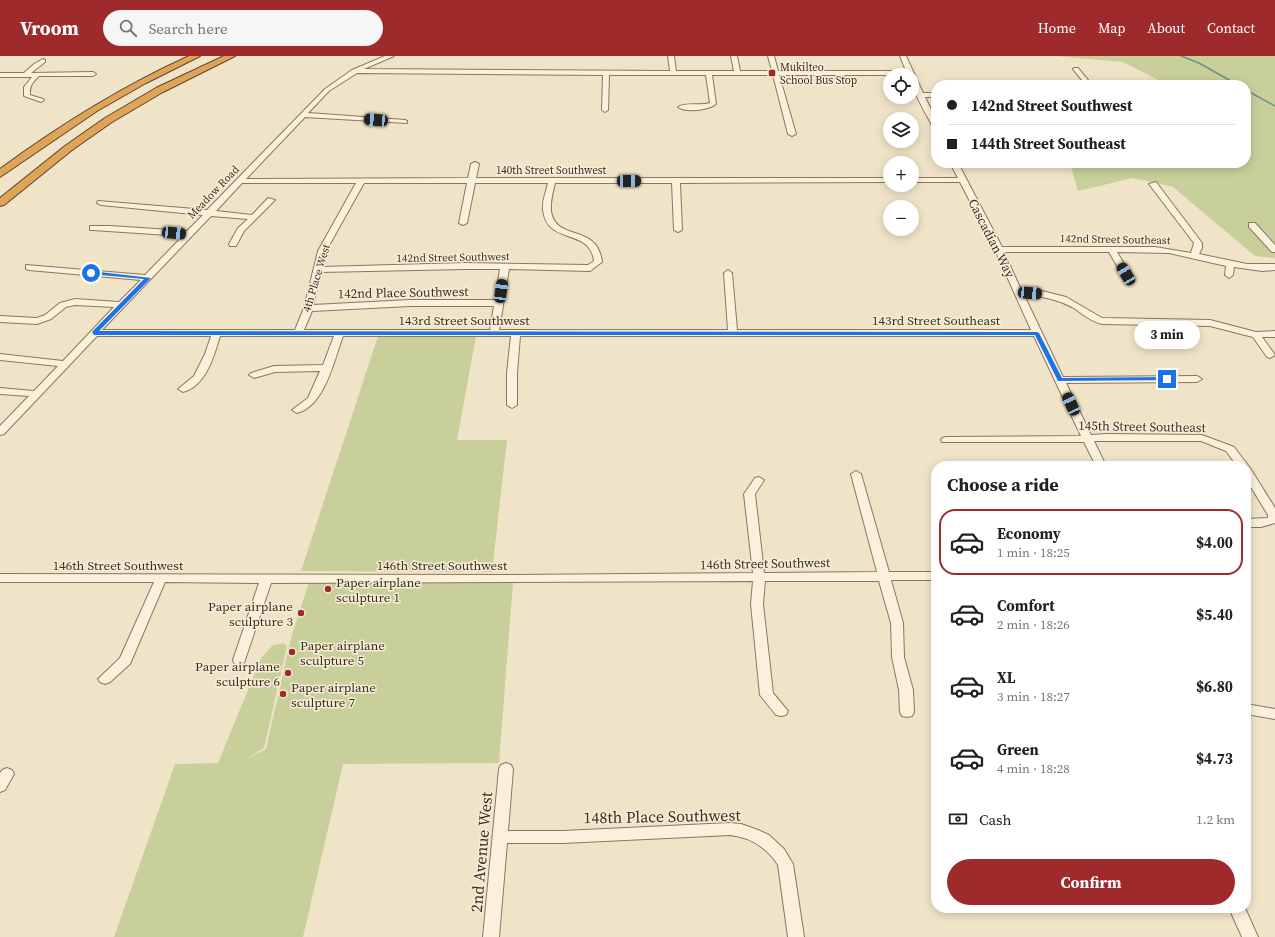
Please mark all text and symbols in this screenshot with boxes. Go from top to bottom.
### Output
search box [103,10,383,46]
text: Vroom [20,15,79,41]
icon: search [117,17,139,39]
text: Search here [149,18,228,39]
text: Home [1038,18,1076,38]
text: Map [1098,18,1125,38]
text: About [1147,18,1185,38]
text: Contact [1207,18,1255,38]
place label: Mukilteo School Bus Stop [780,60,857,88]
marker: Mukilteo School Bus Stop [767,68,777,78]
map controls [883,68,919,236]
button: locate [883,68,919,104]
text: 142nd Street Southwest [971,95,1132,116]
button: layers [883,112,919,148]
car [364,113,388,127]
text: 144th Street Southeast [971,133,1126,154]
button: + [883,156,919,192]
street label: Meadow Road [184,162,243,222]
street label: 140th Street Southwest [496,163,607,178]
car [617,175,641,187]
street label: Cascadian Way [964,196,1019,281]
button: − [883,200,919,236]
car [162,226,186,240]
street label: 142nd Street Southeast [1060,231,1171,248]
street label: 4th Place West [299,242,334,314]
street label: 142nd Street Southwest [396,249,510,266]
car [1115,261,1137,287]
route start [82,264,100,282]
car [493,278,509,304]
street label: 142nd Place Southwest [337,283,469,302]
car [1018,286,1042,300]
street label: 143rd Street Southwest [399,312,530,329]
street label: 143rd Street Southeast [872,312,1001,329]
callout: 3 min [1134,321,1200,349]
text: 3 min [1150,326,1184,343]
route end [1158,370,1176,388]
car [1060,391,1082,417]
street label: 145th Street Southeast [1078,417,1207,436]
text: Choose a ride [947,472,1059,497]
text: Economy [997,523,1061,544]
icon: car [949,524,985,560]
text: $4.00 [1196,532,1233,553]
text: 1 min · 18:25 [997,544,1070,561]
street label: 146th Street Southwest [700,554,831,573]
street label: 146th Street Southwest [53,557,184,574]
street label: 146th Street Southwest [377,557,508,574]
place label: Paper airplane sculpture 1 [336,574,421,606]
marker: Paper airplane sculpture 1 [323,584,333,594]
text: Comfort [997,595,1055,616]
icon: car [949,596,985,632]
place label: Paper airplane sculpture 3 [208,598,293,630]
text: $5.40 [1196,604,1233,625]
marker: Paper airplane sculpture 3 [296,608,306,618]
text: 2 min · 18:26 [997,616,1070,633]
place label: Paper airplane sculpture 5 [300,637,385,669]
marker: Paper airplane sculpture 5 [287,647,297,657]
place label: Paper airplane sculpture 6 [195,658,280,690]
text: XL [997,667,1016,688]
marker: Paper airplane sculpture 6 [283,668,293,678]
icon: car [949,668,985,704]
text: $6.80 [1196,676,1233,697]
place label: Paper airplane sculpture 7 [291,679,376,711]
text: 3 min · 18:27 [997,688,1070,705]
marker: Paper airplane sculpture 7 [278,689,288,699]
text: Green [997,739,1039,760]
icon: car [949,740,985,776]
text: $4.73 [1196,748,1233,769]
text: 4 min · 18:28 [997,760,1070,777]
street label: 2nd Avenue West [465,790,497,913]
street label: 148th Place Southwest [583,804,742,828]
icon: cash [947,808,969,830]
text: Cash [979,809,1011,830]
text: 1.2 km [1196,811,1235,828]
button: Confirm [947,859,1235,905]

